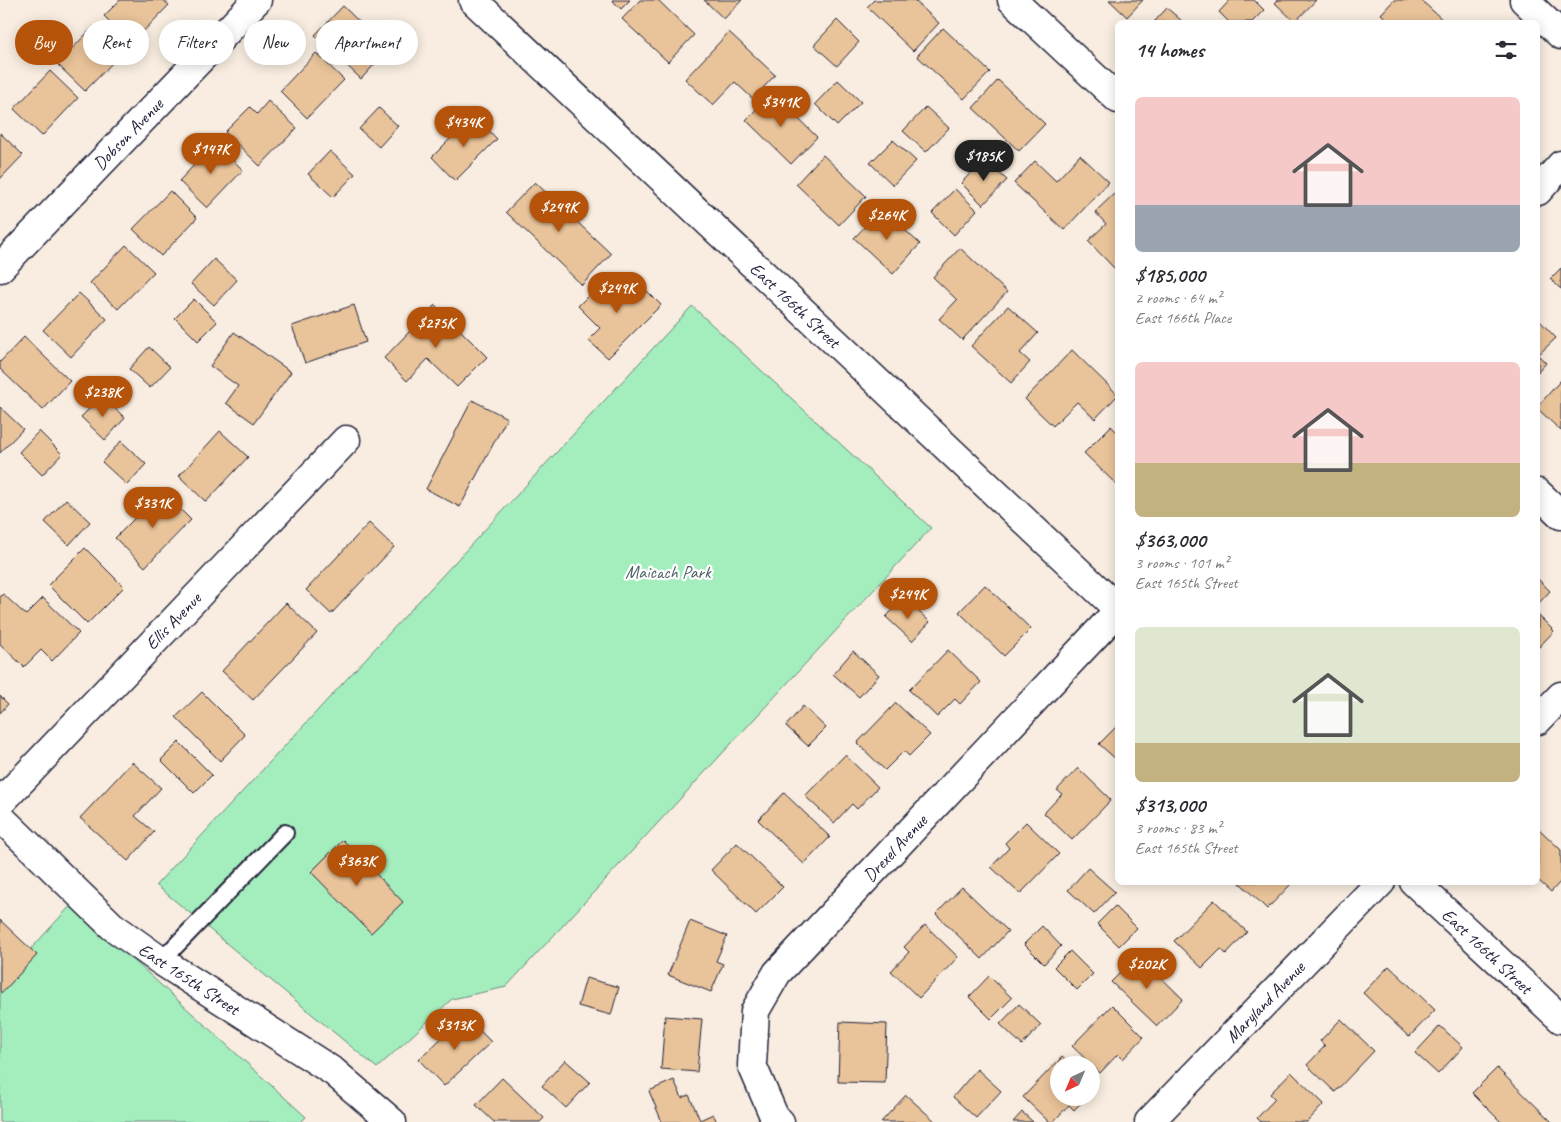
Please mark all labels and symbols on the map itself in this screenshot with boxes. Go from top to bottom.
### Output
pin: $341K [746,86,816,128]
street label: Dobson Avenue [88,93,168,174]
pin: $434K [429,106,499,148]
pin: $147K [176,132,246,175]
pin: $185K [949,140,1019,182]
pin: $249K [524,190,594,233]
pin: $264K [852,198,922,241]
street label: East 166th Street [745,258,846,354]
pin: $249K [582,272,652,314]
pin: $275K [401,306,471,349]
pin: $238K [68,376,138,418]
pin: $331K [118,486,188,529]
park label: Maicach Park [625,561,712,583]
pin: $249K [873,578,943,620]
street label: Ellis Avenue [140,587,206,654]
street label: Drexel Avenue [858,809,932,886]
pin: $363K [322,844,392,887]
street label: East 166th Street [1437,904,1538,1000]
street label: East 165th Street [135,938,245,1021]
pin: $202K [1112,948,1182,990]
street label: Maryland Avenue [1221,956,1310,1047]
pin: $313K [420,1008,490,1051]
north arrow [1050,1056,1100,1106]

